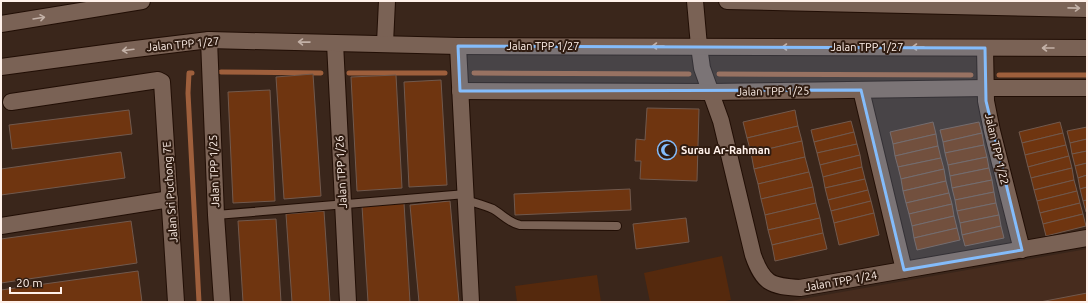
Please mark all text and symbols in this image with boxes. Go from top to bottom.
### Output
one-way arrow [1067,4,1080,12]
one-way arrow [33,13,46,21]
street label: Jalan TPP 1/27 [146,35,220,53]
one-way arrow [298,38,311,46]
street label: Jalan TPP 1/27 [507,40,579,52]
street label: Jalan TPP 1/27 [831,41,903,53]
one-way arrow [652,42,665,50]
one-way arrow [782,43,795,51]
one-way arrow [912,43,925,51]
one-way arrow [1042,44,1055,52]
one-way arrow [122,46,135,54]
street label: Jalan TPP 1/25 [736,84,810,98]
street label: Jalan TPP 1/22 [983,112,1011,186]
street label: Jalan TPP 1/25 [207,134,221,208]
street label: Jalan TPP 1/26 [333,135,349,209]
mosque icon: Surau Ar-Rahman [656,139,678,161]
street label: Jalan Sri Puchong 7E [160,141,180,243]
place label: Surau Ar-Rahman [681,144,770,156]
scale bar [10,269,61,295]
street label: Jalan TPP 1/24 [804,269,878,293]
text: 20 m [16,276,43,289]

